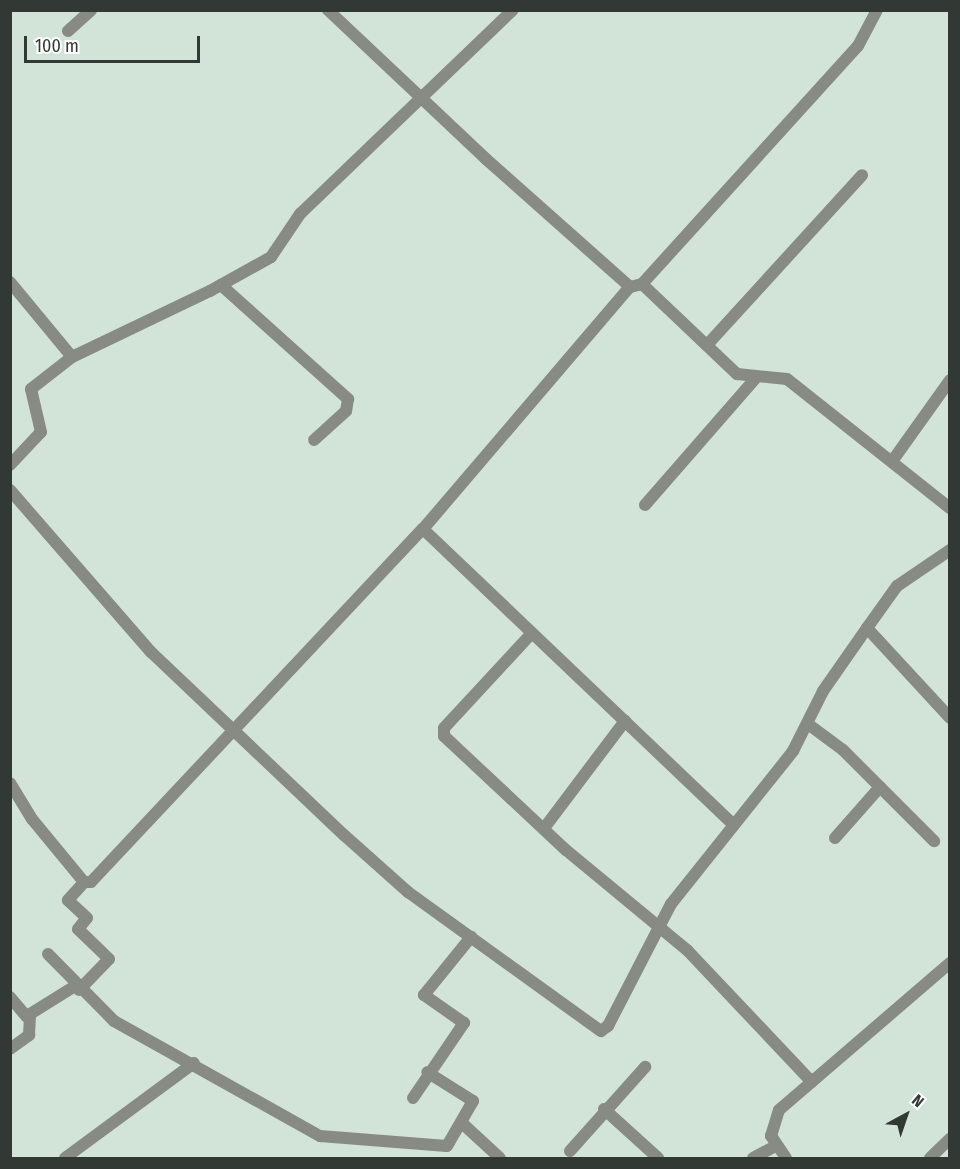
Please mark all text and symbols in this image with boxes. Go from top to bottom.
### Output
scale bar [27,24,202,62]
text: 100 m [35,35,79,57]
north arrow [876,1085,936,1145]
text: N [908,1090,928,1111]

